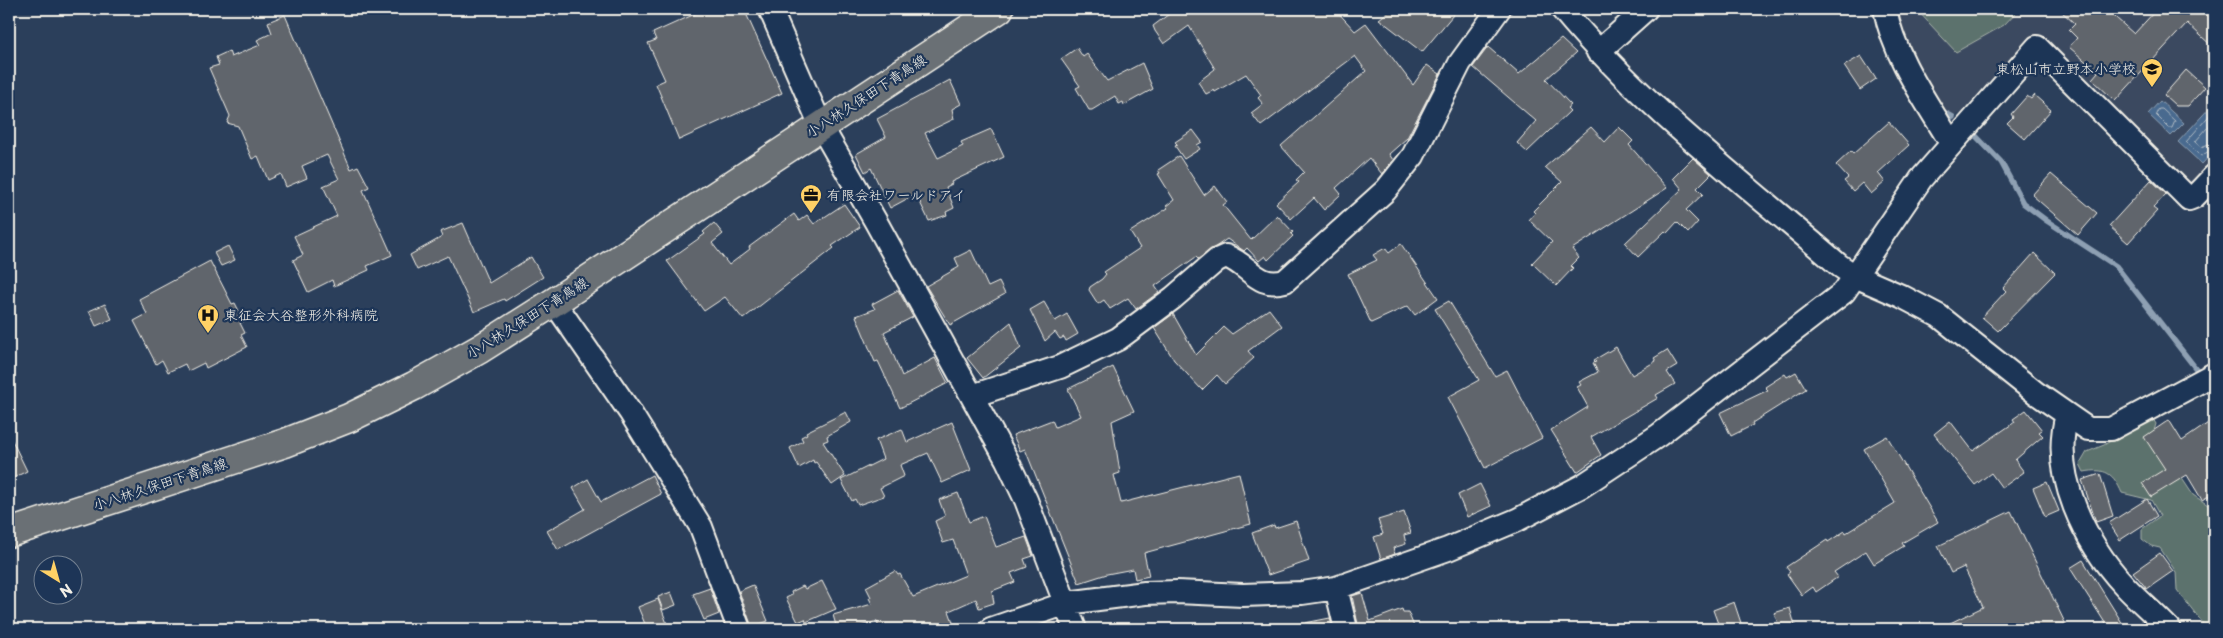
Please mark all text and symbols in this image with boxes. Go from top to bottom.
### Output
street label: 小八林久保田下青鳥線 [801,49,930,143]
school or university icon: 東松山市立野本小学校 [2140,57,2164,88]
place label: 東松山市立野本小学校 [1996,58,2136,79]
office icon: 有限会社ワールドアイ [799,183,823,214]
place label: 有限会社ワールドアイ [827,184,965,205]
street label: 小八林久保田下青鳥線 [462,272,592,364]
hospital icon: 東征会大谷整形外科病院 [196,303,220,334]
place label: 東征会大谷整形外科病院 [224,304,378,325]
street label: 小八林久保田下青鳥線 [90,452,230,515]
north arrow [32,556,82,606]
text: N [55,579,77,603]

